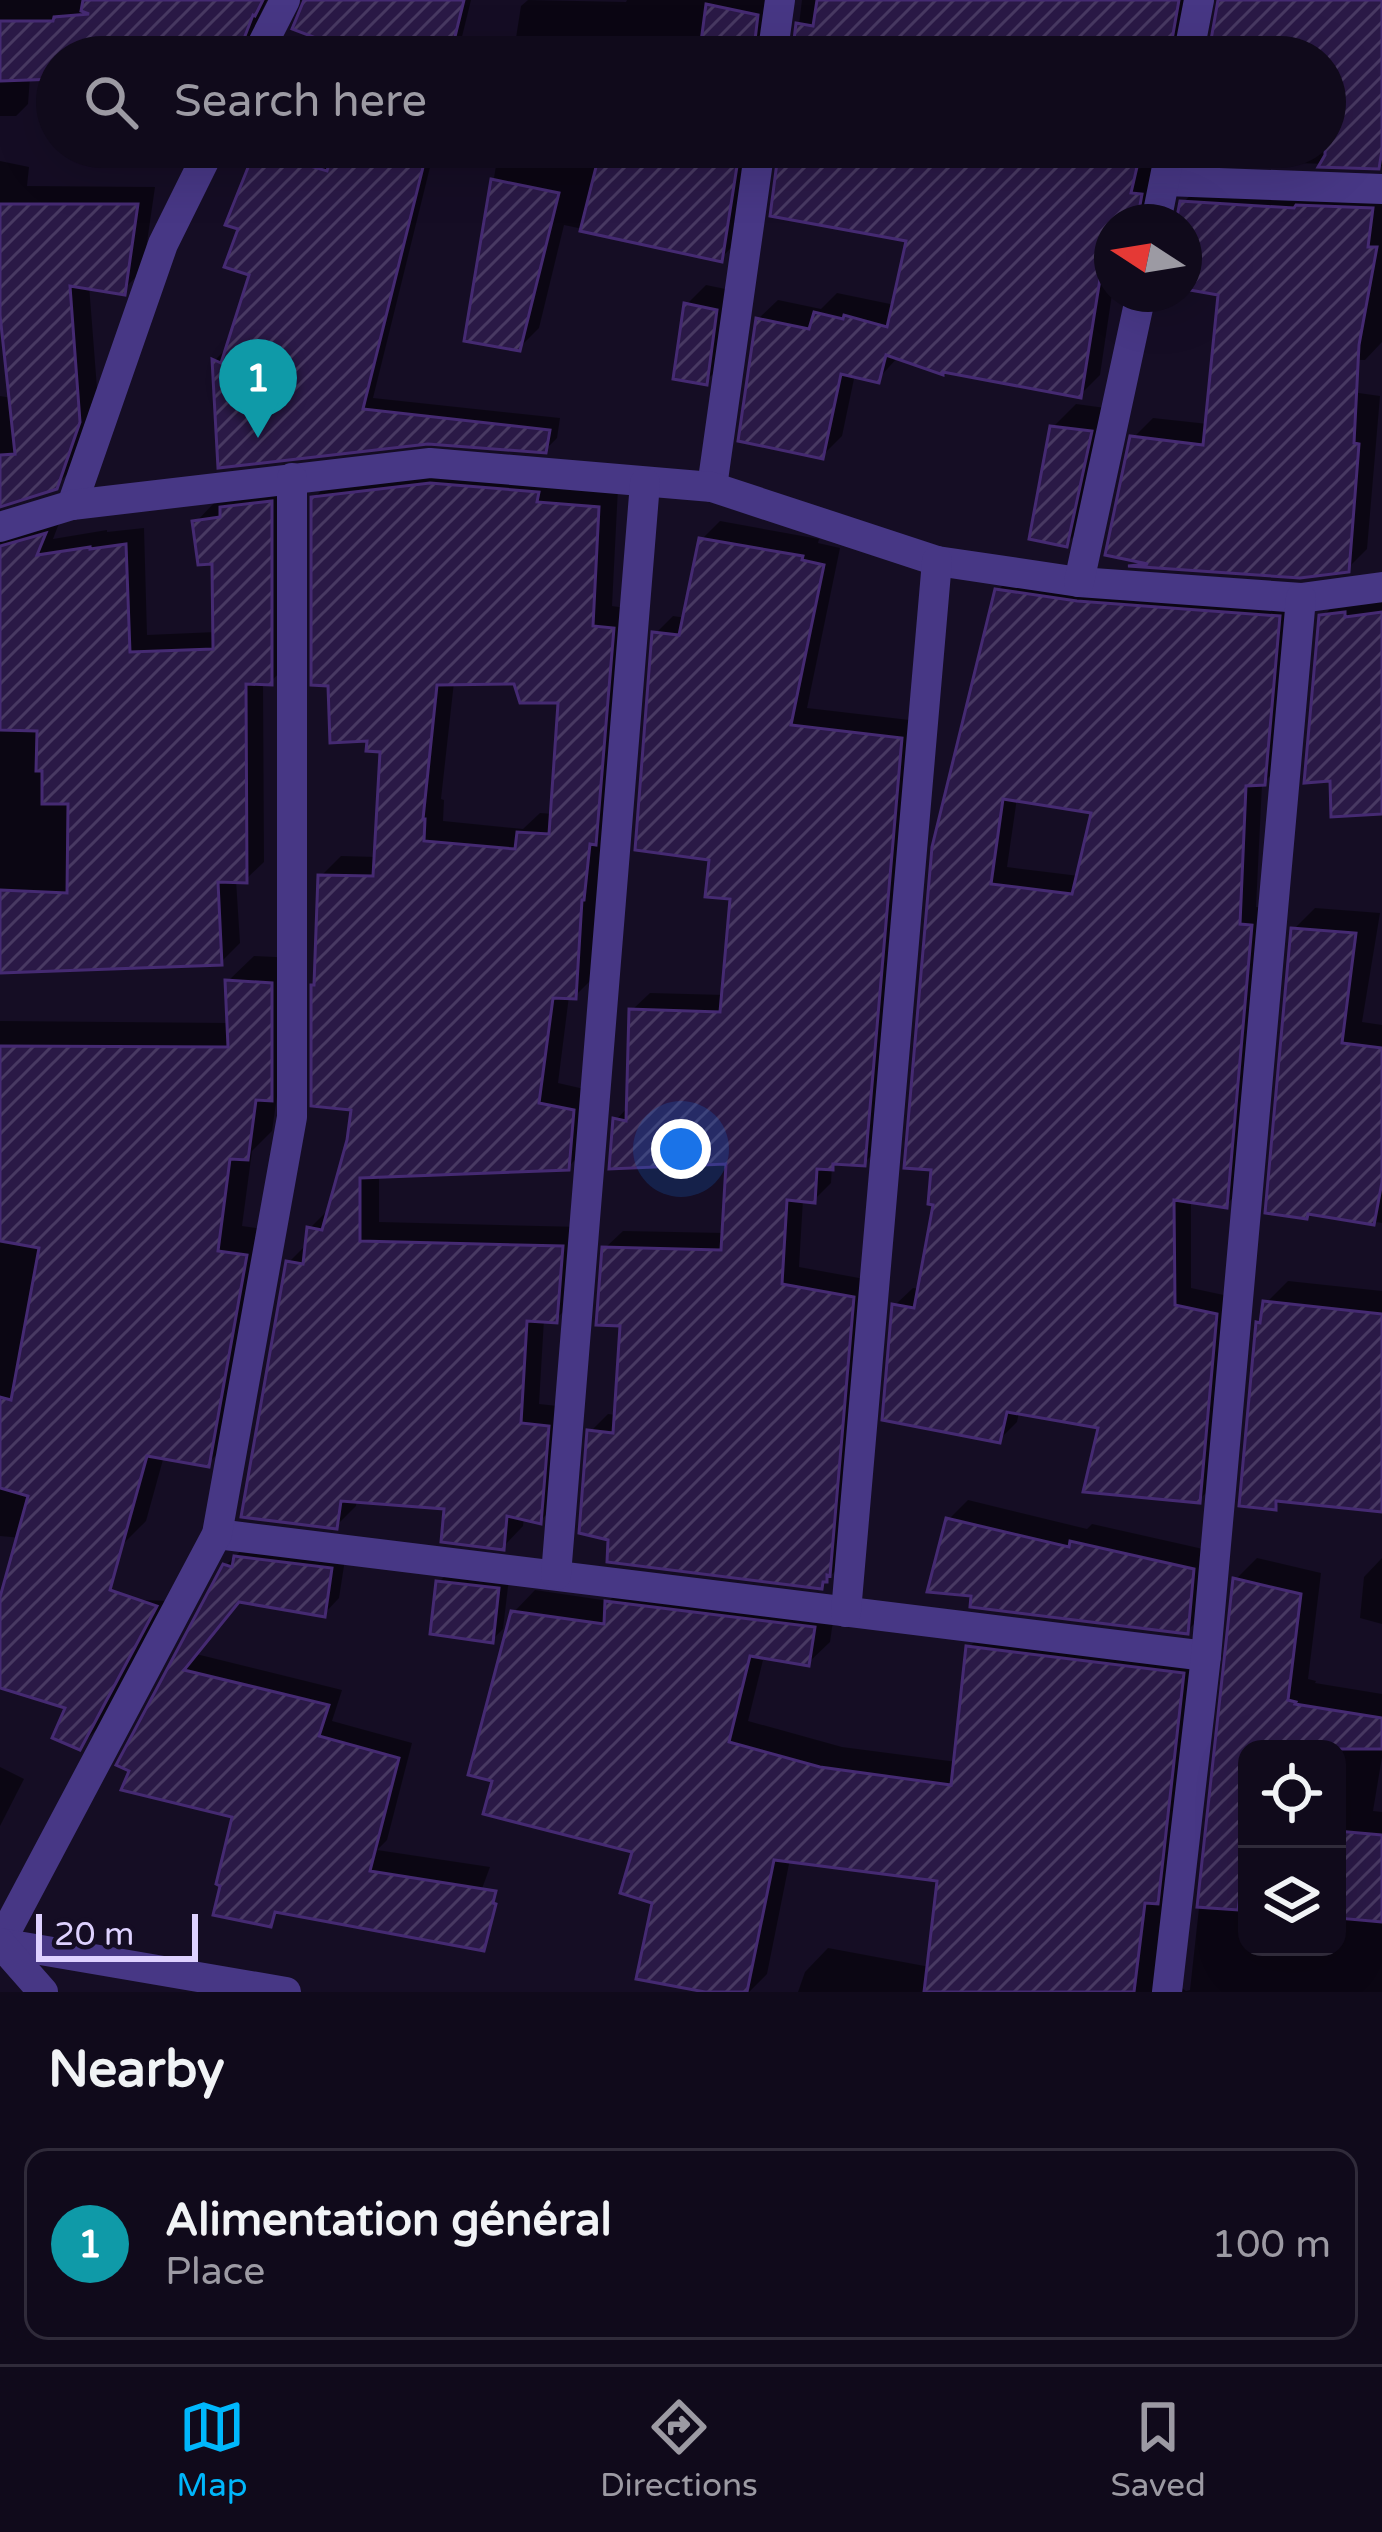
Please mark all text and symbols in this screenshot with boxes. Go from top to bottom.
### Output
search box [36,36,1346,168]
icon: search [78,69,144,135]
text: Search here [174,75,427,129]
north arrow [1094,204,1202,312]
pin: 1 [219,339,297,438]
your location [651,1119,711,1179]
map controls [1238,1740,1346,1956]
button: locate [1238,1740,1346,1848]
button: layers [1238,1848,1346,1956]
scale bar [36,1908,198,1961]
text: 20 m [54,1915,134,1954]
text: Nearby [48,2039,225,2101]
text: Alimentation général [165,2194,612,2248]
text: 1 [78,2221,102,2268]
text: 100 m [1212,2221,1331,2268]
text: Place [165,2248,265,2295]
tab: Map [176,2394,248,2505]
tab: Directions [600,2394,758,2505]
tab: Saved [1110,2394,1206,2505]

